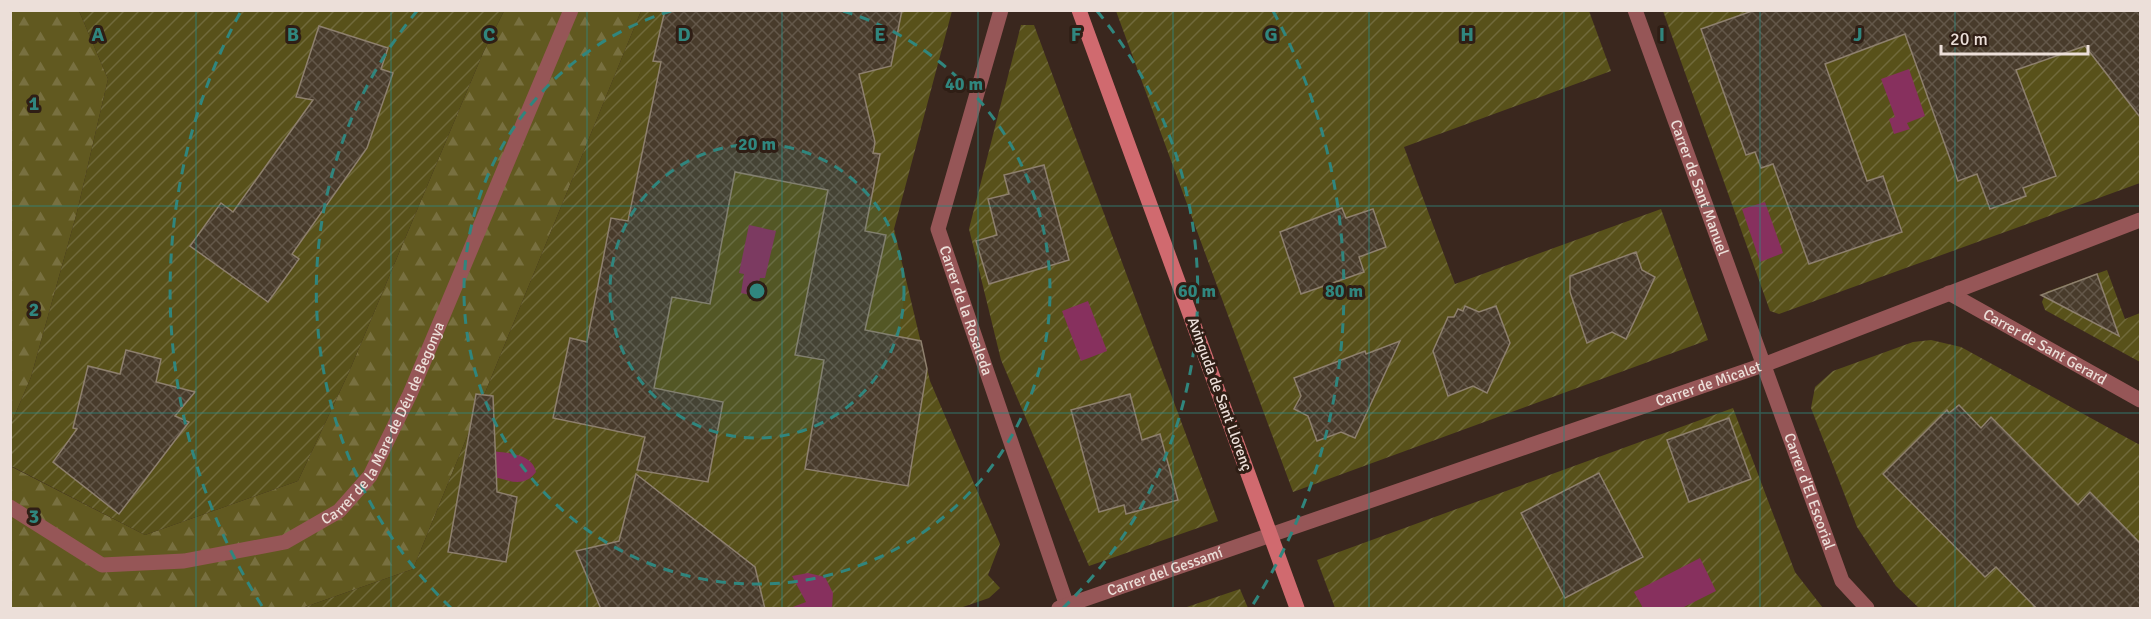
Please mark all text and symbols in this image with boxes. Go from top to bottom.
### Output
scale bar [1941,18,2088,56]
text: A [92,22,105,47]
text: B [287,22,299,47]
text: C [483,22,495,47]
text: D [677,22,691,47]
text: E [874,22,886,47]
text: F [1071,22,1082,47]
text: G [1264,22,1278,47]
text: H [1460,22,1474,47]
text: I [1659,22,1665,47]
text: J [1853,22,1863,47]
text: 20 m [1950,28,1988,50]
text: 40 m [945,73,983,95]
text: 1 [29,91,40,116]
street label: Carrer de Sant Manuel [1667,117,1732,258]
text: 20 m [738,133,776,155]
street label: Carrer de la Rosaleda [935,243,996,378]
text: 60 m [1178,280,1216,302]
text: 80 m [1325,280,1363,302]
centre of rings [747,281,767,301]
text: 2 [29,297,39,322]
street label: Carrer de Sant Gerard [1980,305,2110,389]
street label: Avinguda de Sant Llorenç [1184,315,1256,473]
street label: Carrer de la Mare de Déu de Begonya [318,319,448,528]
street label: Carrer de Micalet [1653,357,1764,410]
street label: Carrer d'El Escorial [1780,431,1839,552]
text: 3 [29,504,39,529]
street label: Carrer del Gessamí [1105,543,1225,600]

